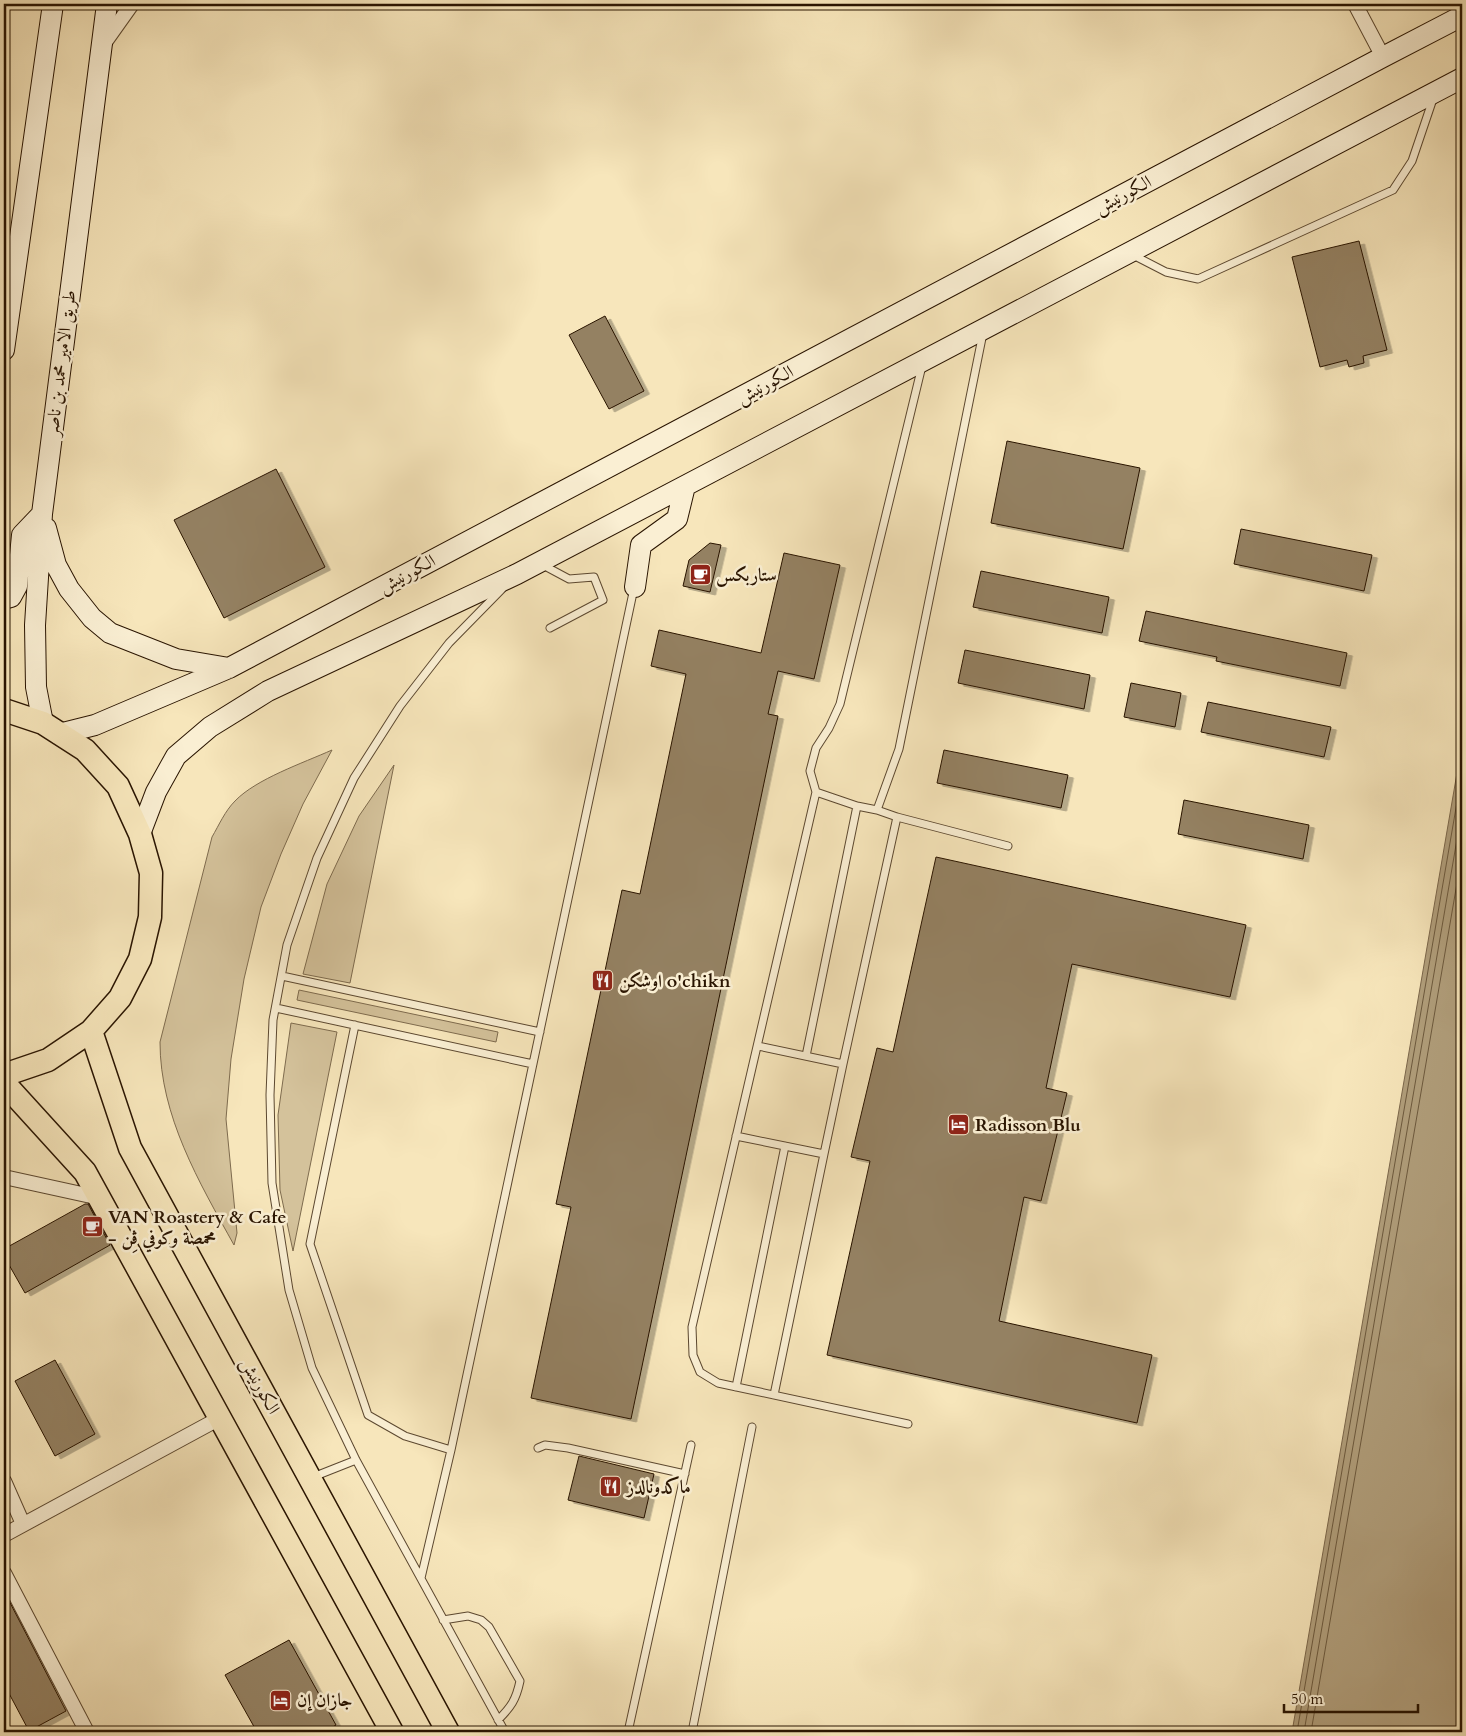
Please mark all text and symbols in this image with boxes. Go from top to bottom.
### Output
street label: الكورنيش [1090,170,1156,220]
street label: طريق الامير محمد بن ناصر [39,289,82,439]
street label: الكورنيش [732,360,798,410]
street label: الكورنيش [374,549,440,599]
cafe icon: ستاربكس [688,563,712,587]
place label: ستاربكس [716,563,777,588]
restaurant icon: اوشكن o'chikn [591,969,615,993]
place label: اوشكن o'chikn [619,969,731,994]
hotel icon: Radisson Blu [947,1113,971,1137]
place label: Radisson Blu [975,1113,1081,1138]
place label: VAN Roastery & Cafe - محمصة وكوفي ڤِن [108,1205,286,1253]
cafe icon: VAN Roastery & Cafe - محمصة وكوفي ڤِن [80,1215,104,1239]
street label: الكورنيش [234,1353,286,1419]
restaurant icon: ماكدونالدز [599,1475,623,1499]
place label: ماكدونالدز [625,1475,691,1500]
scale bar [1284,1681,1417,1713]
hotel icon: جازان إن [269,1688,293,1712]
place label: جازان إن [297,1688,353,1713]
text: 50 m [1291,1689,1323,1709]

